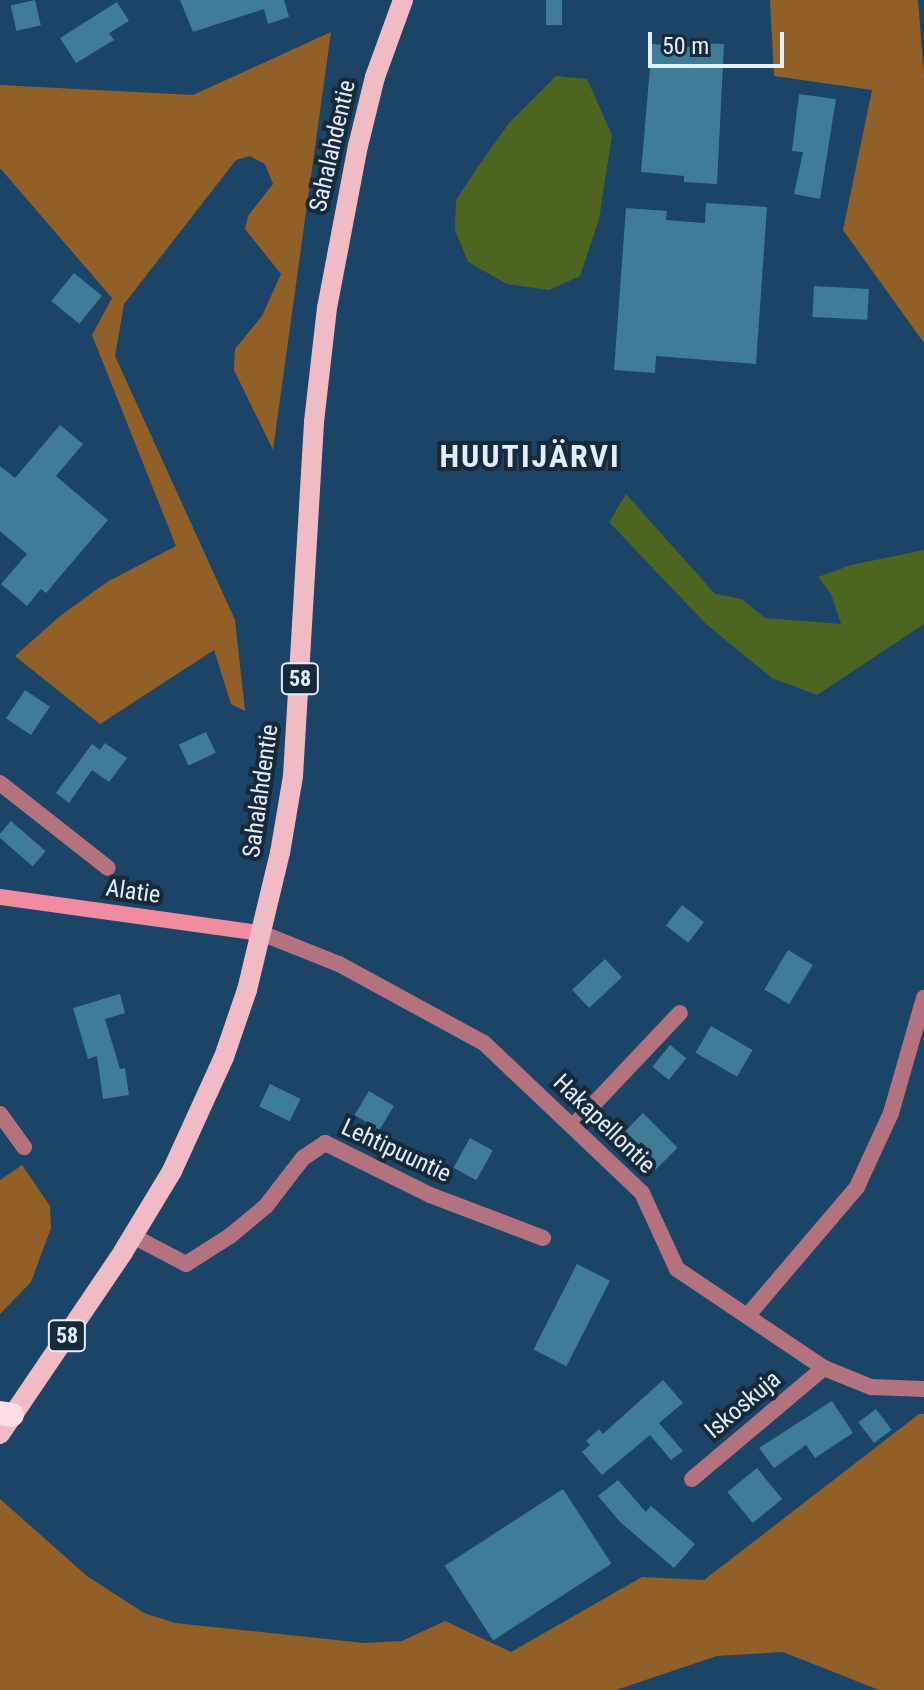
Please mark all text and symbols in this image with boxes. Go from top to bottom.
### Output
scale bar [652,16,788,66]
text: 50 m [662,32,709,60]
street label: Sahalahdentie [304,77,362,215]
district label: HUUTIJÄRVI [439,437,621,475]
road number: 58 [280,661,320,697]
street label: Sahalahdentie [237,723,285,859]
street label: Alatie [104,874,162,910]
street label: Hakapellontie [547,1068,661,1180]
street label: Lehtipuuntie [337,1113,455,1189]
road number: 58 [47,1318,87,1354]
street label: Iskoskuja [699,1365,787,1445]

